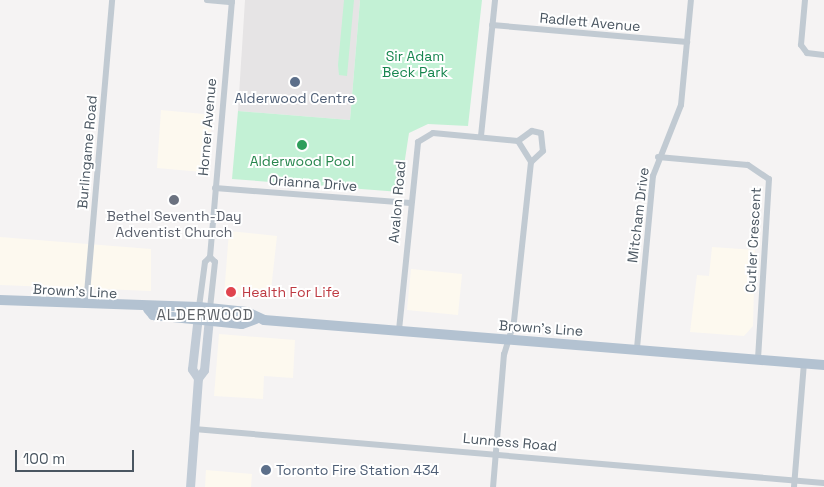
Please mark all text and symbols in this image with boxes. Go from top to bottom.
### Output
street label: Radlett Avenue [539,9,641,35]
park label: Sir Adam Beck Park [382,48,448,80]
marker: Alderwood Centre [289,76,301,88]
street label: Horner Avenue [194,77,220,177]
place label: Alderwood Centre [234,90,356,106]
street label: Burlingame Road [74,95,100,209]
marker: Alderwood Pool [296,139,308,151]
place label: Alderwood Pool [250,153,354,169]
street label: Avalon Road [385,160,409,244]
street label: Mitcham Drive [624,166,652,264]
street label: Orianna Drive [268,172,358,194]
street label: Cutler Crescent [742,187,764,293]
marker: Bethel Seventh-Day Adventist Church [168,194,180,206]
place label: Bethel Seventh-Day Adventist Church [106,208,242,240]
street label: Brown's Line [32,280,118,302]
place label: Health For Life [242,284,340,300]
marker: Health For Life [224,285,238,299]
district label: ALDERWOOD [155,306,255,324]
street label: Brown's Line [498,317,584,339]
street label: Lunness Road [462,430,558,454]
scale bar [18,440,136,472]
text: 100 m [23,449,65,468]
place label: Toronto Fire Station 434 [276,462,439,478]
marker: Toronto Fire Station 434 [260,464,272,476]

